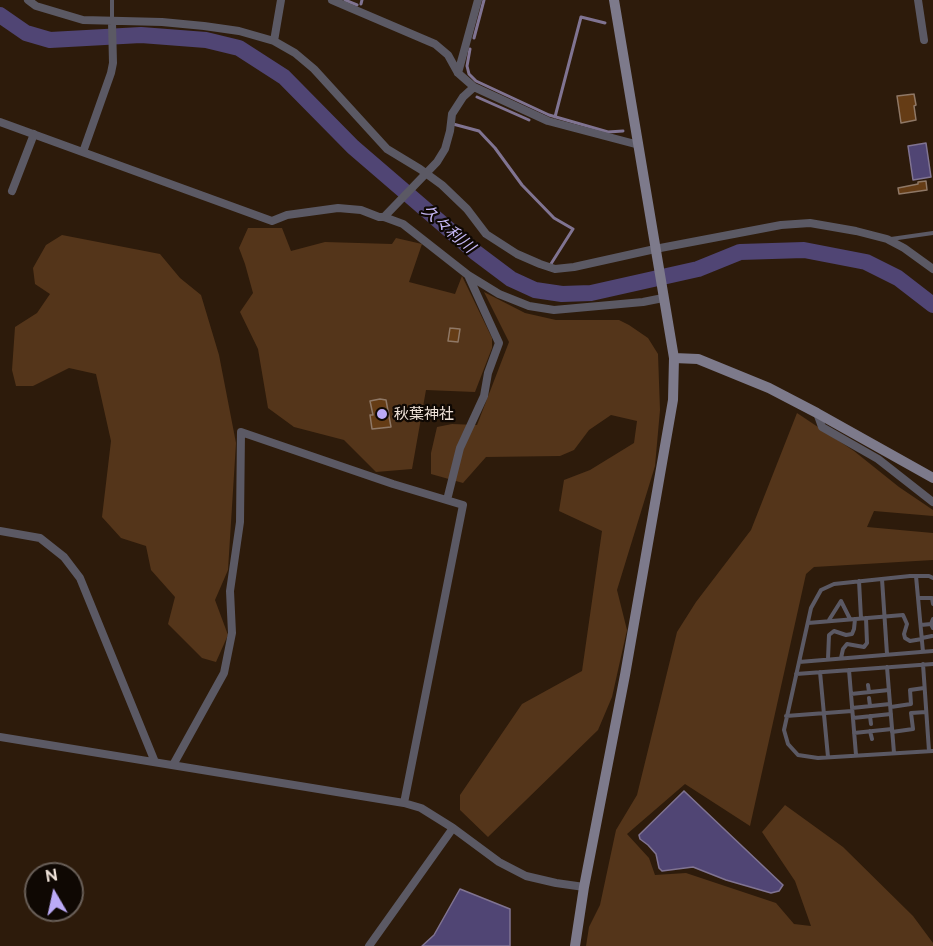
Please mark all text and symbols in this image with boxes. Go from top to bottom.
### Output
water label: 久々利川 [418,201,478,257]
place label: 秋葉神社 [394,405,454,423]
marker: 秋葉神社 [375,407,389,421]
north arrow [24,862,84,922]
text: N [44,865,59,886]

